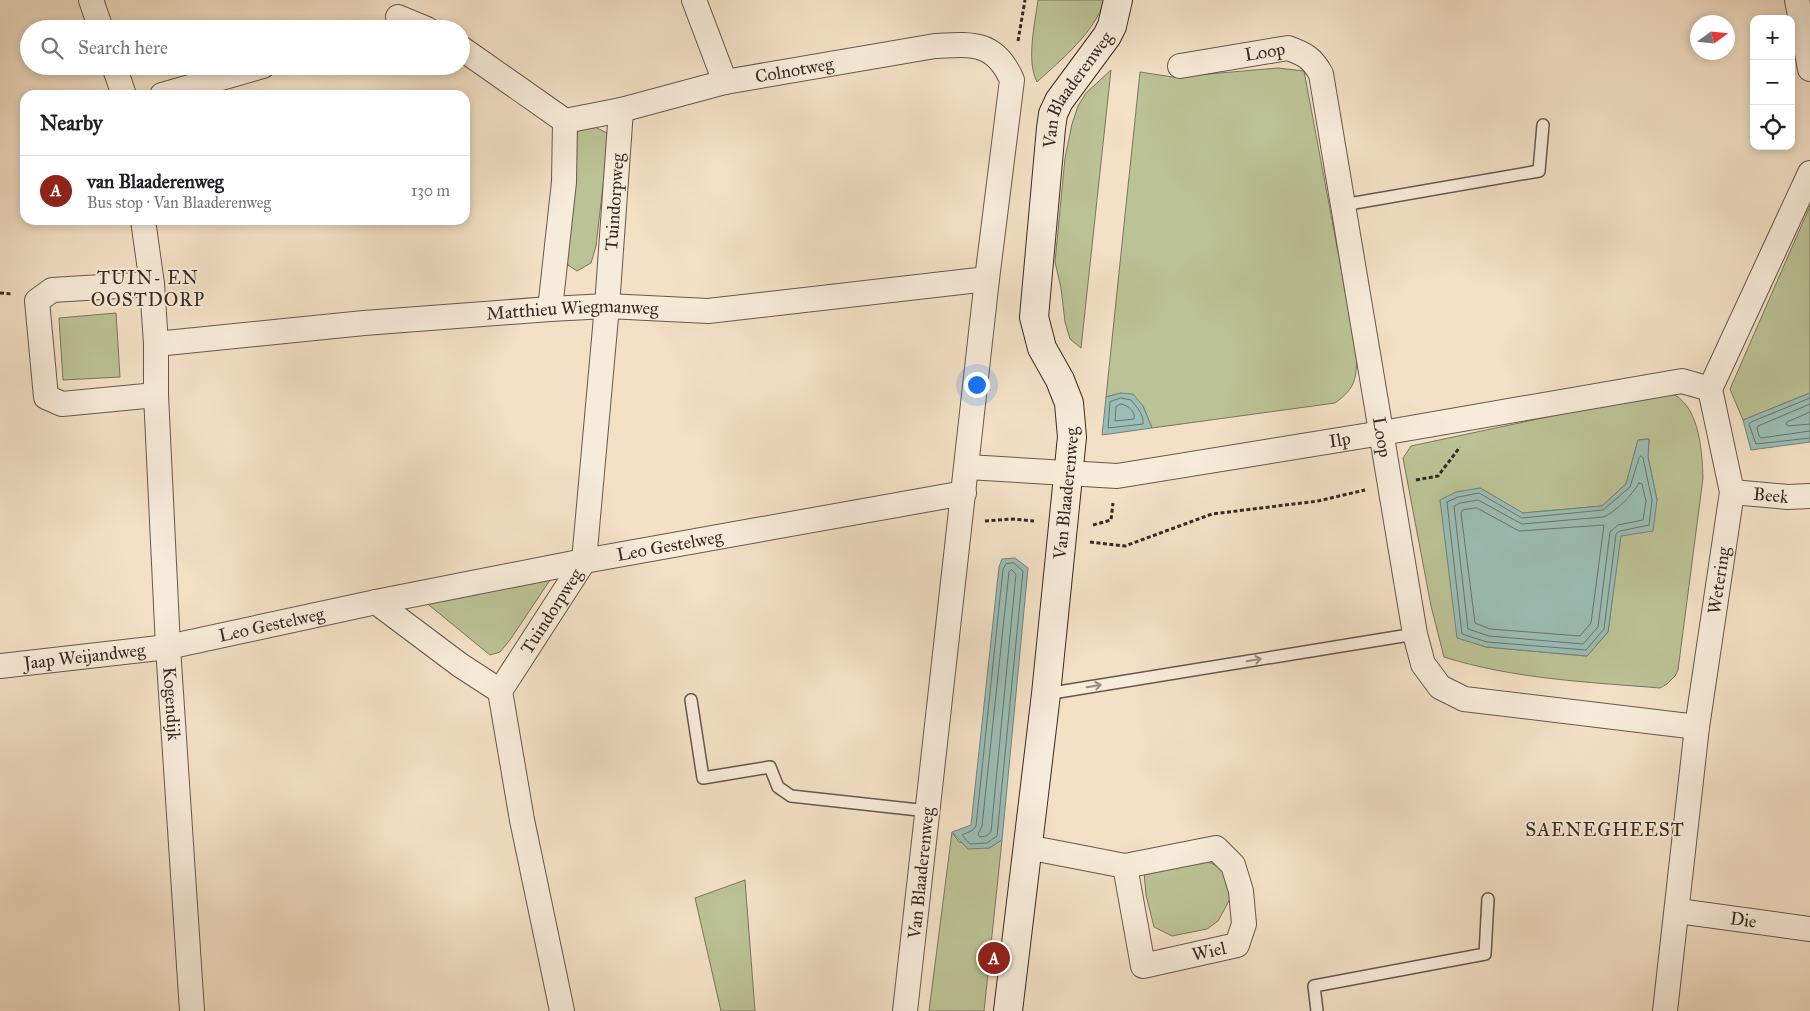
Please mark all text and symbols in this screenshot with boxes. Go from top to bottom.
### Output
north arrow [1690,15,1735,60]
map controls [1750,15,1795,150]
button: + [1750,15,1795,60]
search box [20,20,470,75]
street label: Van Blaaderenweg [1038,27,1119,150]
icon: search [38,34,66,62]
text: Search here [78,36,168,59]
street label: Loop [1243,38,1287,66]
street label: Colnotweg [753,53,836,88]
button: − [1750,60,1795,105]
button: locate [1750,105,1795,150]
text: Nearby [40,110,103,136]
street label: Tuindorpweg [600,152,630,252]
text: van Blaaderenweg [87,170,224,193]
text: A [51,181,61,200]
text: 130 m [411,181,450,200]
text: Bus stop · Van Blaaderenweg [87,193,271,212]
district label: TUIN- EN OOSTDORP [91,266,205,311]
street label: Matthieu Wiegmanweg [485,295,660,325]
your location [964,372,990,398]
street label: Loop [1368,415,1396,459]
street label: Van Blaaderenweg [1049,426,1084,561]
street label: Ilp [1327,427,1352,452]
street label: Beek [1752,483,1790,508]
street label: Leo Gestelweg [615,525,725,566]
street label: Wetering [1703,545,1736,615]
street label: Tuindorpweg [516,564,589,658]
street label: Leo Gestelweg [217,602,327,647]
street label: Jaap Weijandweg [21,639,147,675]
one-way arrow [1246,655,1262,665]
street label: Kogendijk [158,666,185,742]
one-way arrow [1085,681,1101,691]
street label: Van Blaaderenweg [903,806,940,941]
district label: SAENEGHEEST [1525,818,1685,841]
street label: Die [1729,907,1758,933]
street label: Wiel [1190,937,1228,966]
pin: A [978,939,1010,977]

